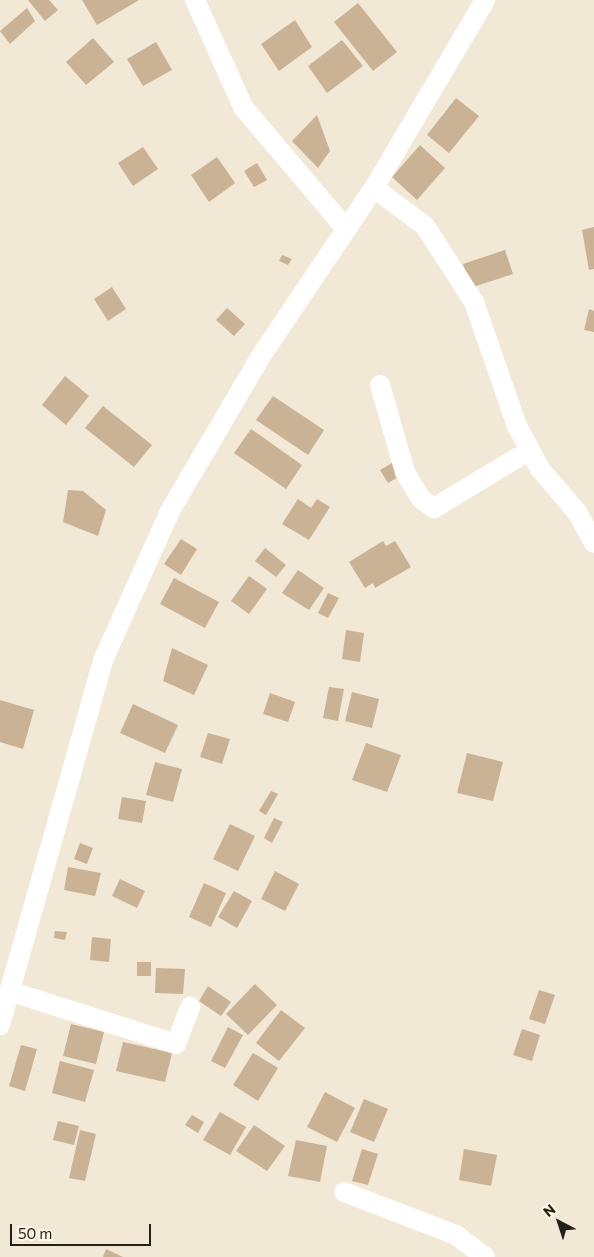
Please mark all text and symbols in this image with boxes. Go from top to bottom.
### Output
north arrow [534,1197,584,1247]
text: N [540,1200,559,1220]
scale bar [12,1214,154,1246]
text: 50 m [18,1224,52,1242]

